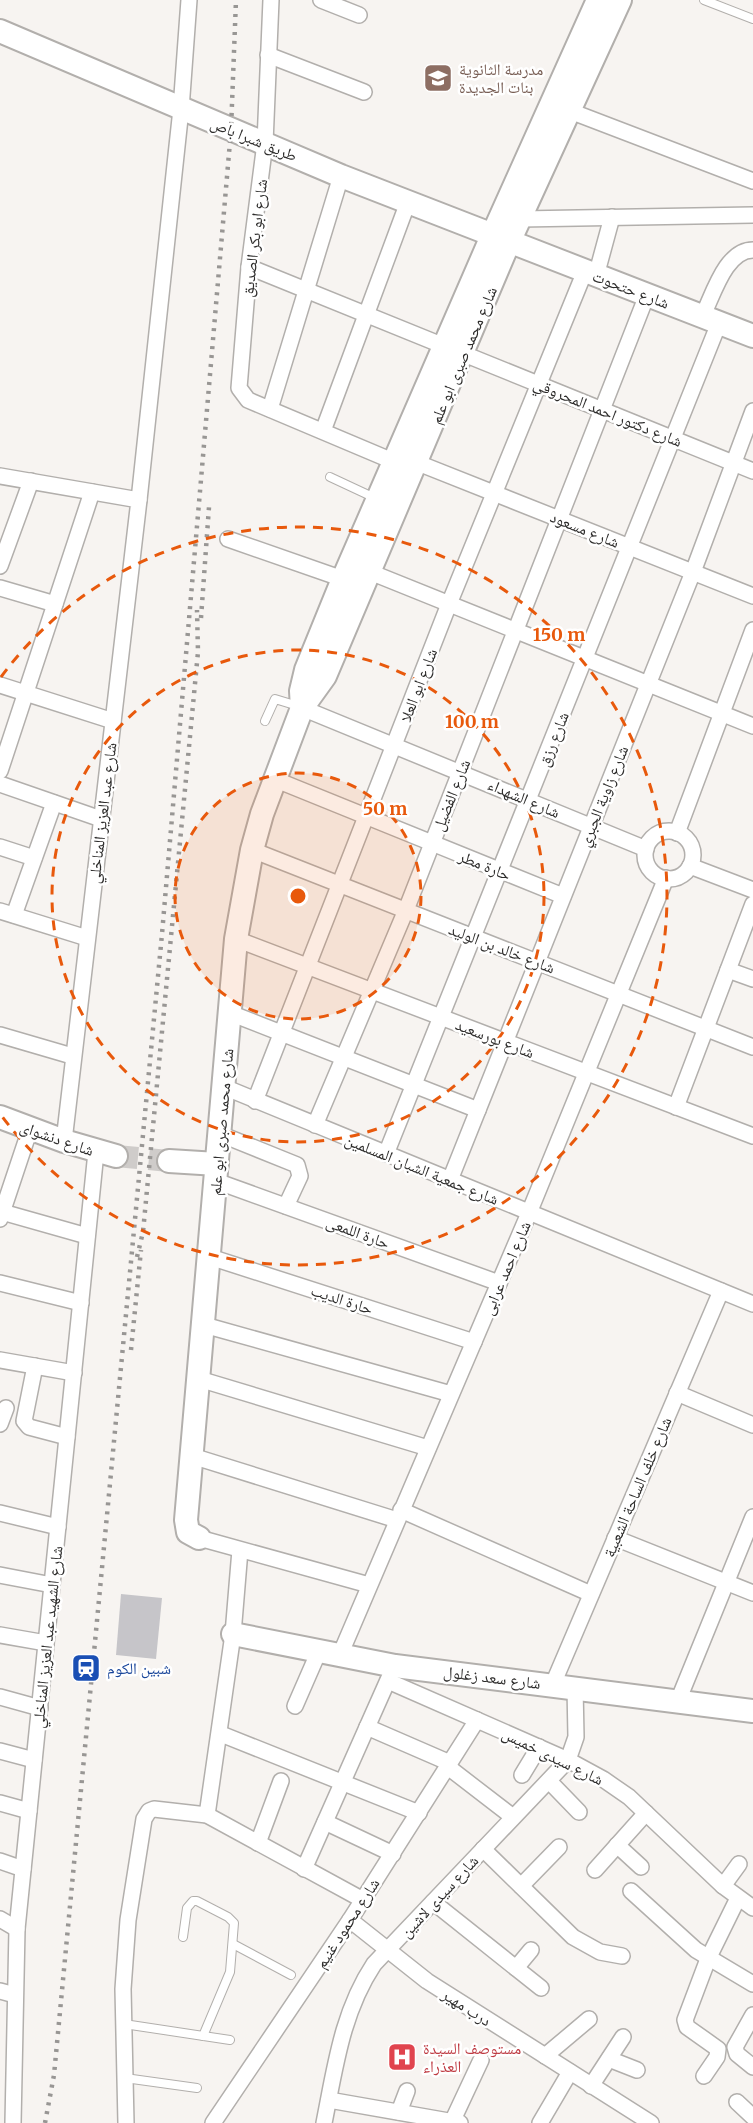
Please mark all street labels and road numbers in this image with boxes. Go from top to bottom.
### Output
street label: طريق شبرا باص [207,113,300,166]
street label: شارع ابو بكر الصديق [237,178,272,298]
street label: شارع حتحوت [589,265,672,314]
street label: شارع محمد صبرى ابو علم [425,283,502,427]
street label: شارع دكتور احمد المحروقي [529,373,685,454]
street label: شارع مسعود [547,506,623,553]
street label: شارع ابو العلا [395,645,442,725]
street label: شارع رزق [533,709,574,770]
street label: شارع عبد العزيز المناخلي [83,741,124,885]
street label: شارع زاوية الجبري [574,743,635,851]
street label: شارع الفضيل [428,756,475,834]
street label: شارع الشهداء [484,774,563,823]
street label: حارة مطر [455,845,514,884]
street label: شارع خالد بن الوليد [446,919,558,978]
street label: شارع بورسعيد [452,1014,537,1063]
street label: شارع محمد صبرى ابو علم [205,1048,238,1196]
street label: شارع دنشواى [17,1116,97,1161]
street label: شارع جمعية الشبان المسلمين [342,1129,502,1210]
street label: حارة اللمعى [323,1211,392,1254]
street label: شارع احمد عرابى [477,1218,536,1318]
street label: حارة الديب [308,1280,376,1318]
street label: شارع خلف الساحة الشعبية [598,1414,676,1560]
street label: شارع الشهيد عبد العزيز المناخلي [27,1545,70,1729]
street label: شارع سعد زغلول [442,1661,542,1694]
street label: شارع سيدى خميس [498,1723,607,1790]
street label: شارع سيدى لاشين [396,1851,483,1942]
street label: شارع محمود غنيم [310,1874,384,1972]
street label: درب مهير [438,1983,495,2030]

